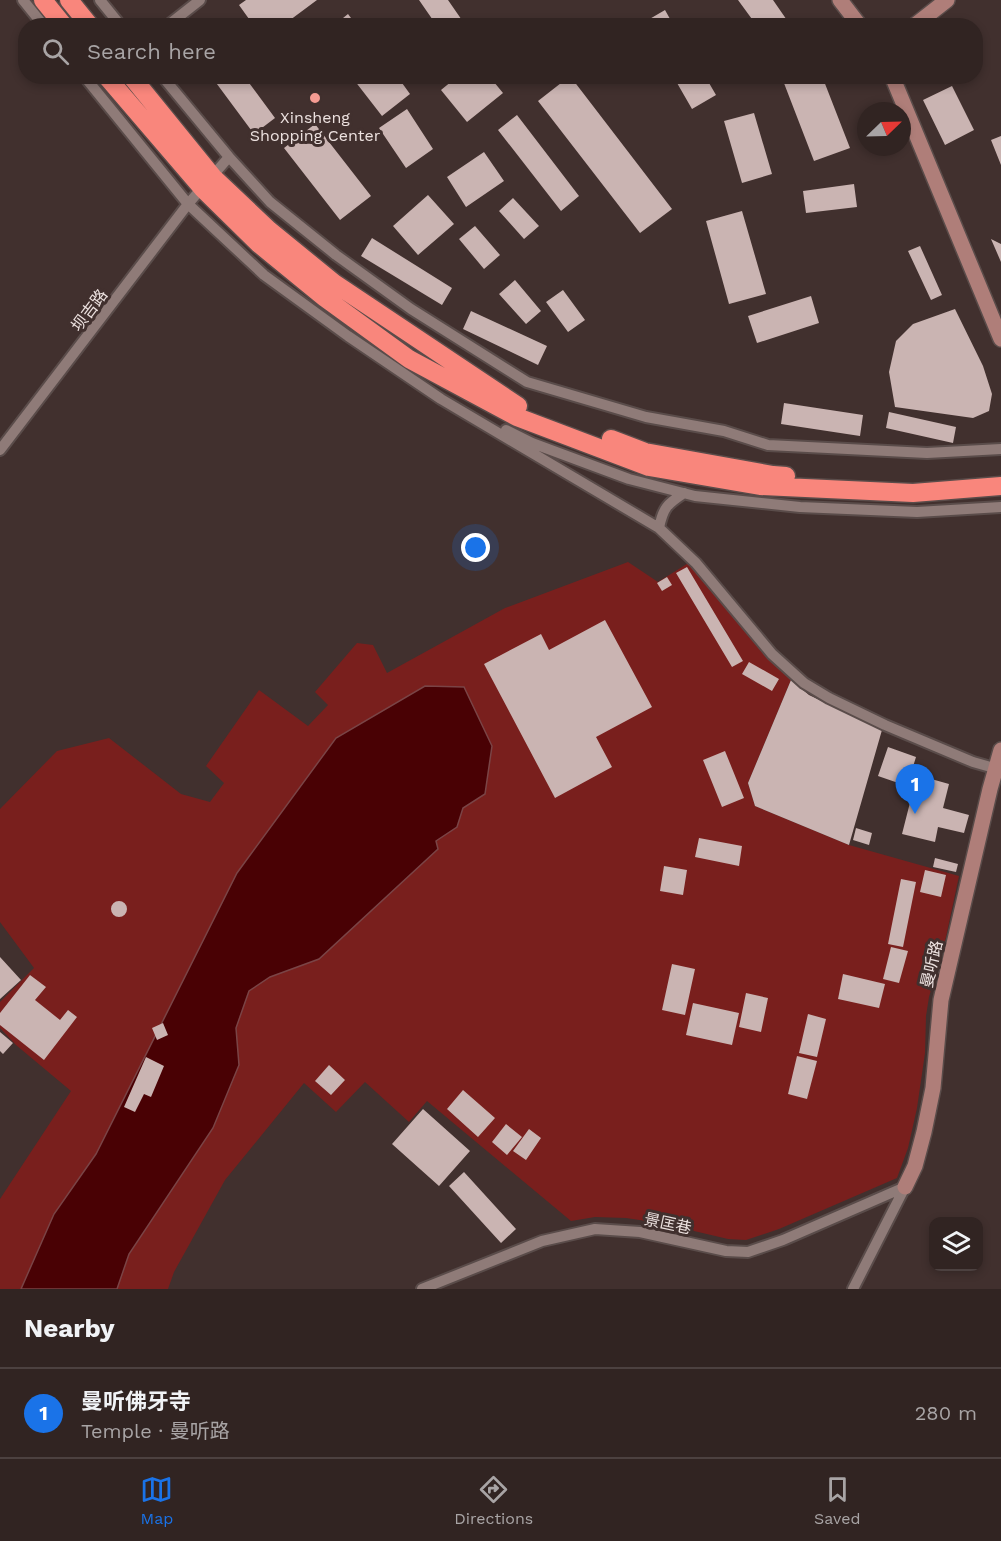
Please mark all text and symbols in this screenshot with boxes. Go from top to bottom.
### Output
search box [18,18,983,84]
icon: search [39,35,72,68]
text: Search here [87,39,216,64]
marker: Xinsheng Shopping Center [308,91,322,105]
north arrow [857,102,911,156]
place label: Xinsheng Shopping Center [250,108,381,145]
street label: 坝吉路 [67,285,111,335]
your location [461,533,490,562]
pin: 1 [896,764,934,814]
street label: 曼听路 [917,939,946,990]
street label: 景匡巷 [642,1209,693,1238]
map controls [929,1217,983,1271]
button: layers [929,1217,983,1271]
text: Nearby [24,1313,115,1343]
text: 曼听佛牙寺 [81,1389,191,1414]
text: 1 [39,1401,48,1425]
text: 280 m [915,1401,977,1425]
text: Temple · 曼听路 [81,1419,230,1443]
tab: Map [140,1473,173,1528]
tab: Directions [454,1473,533,1528]
tab: Saved [814,1473,861,1528]

